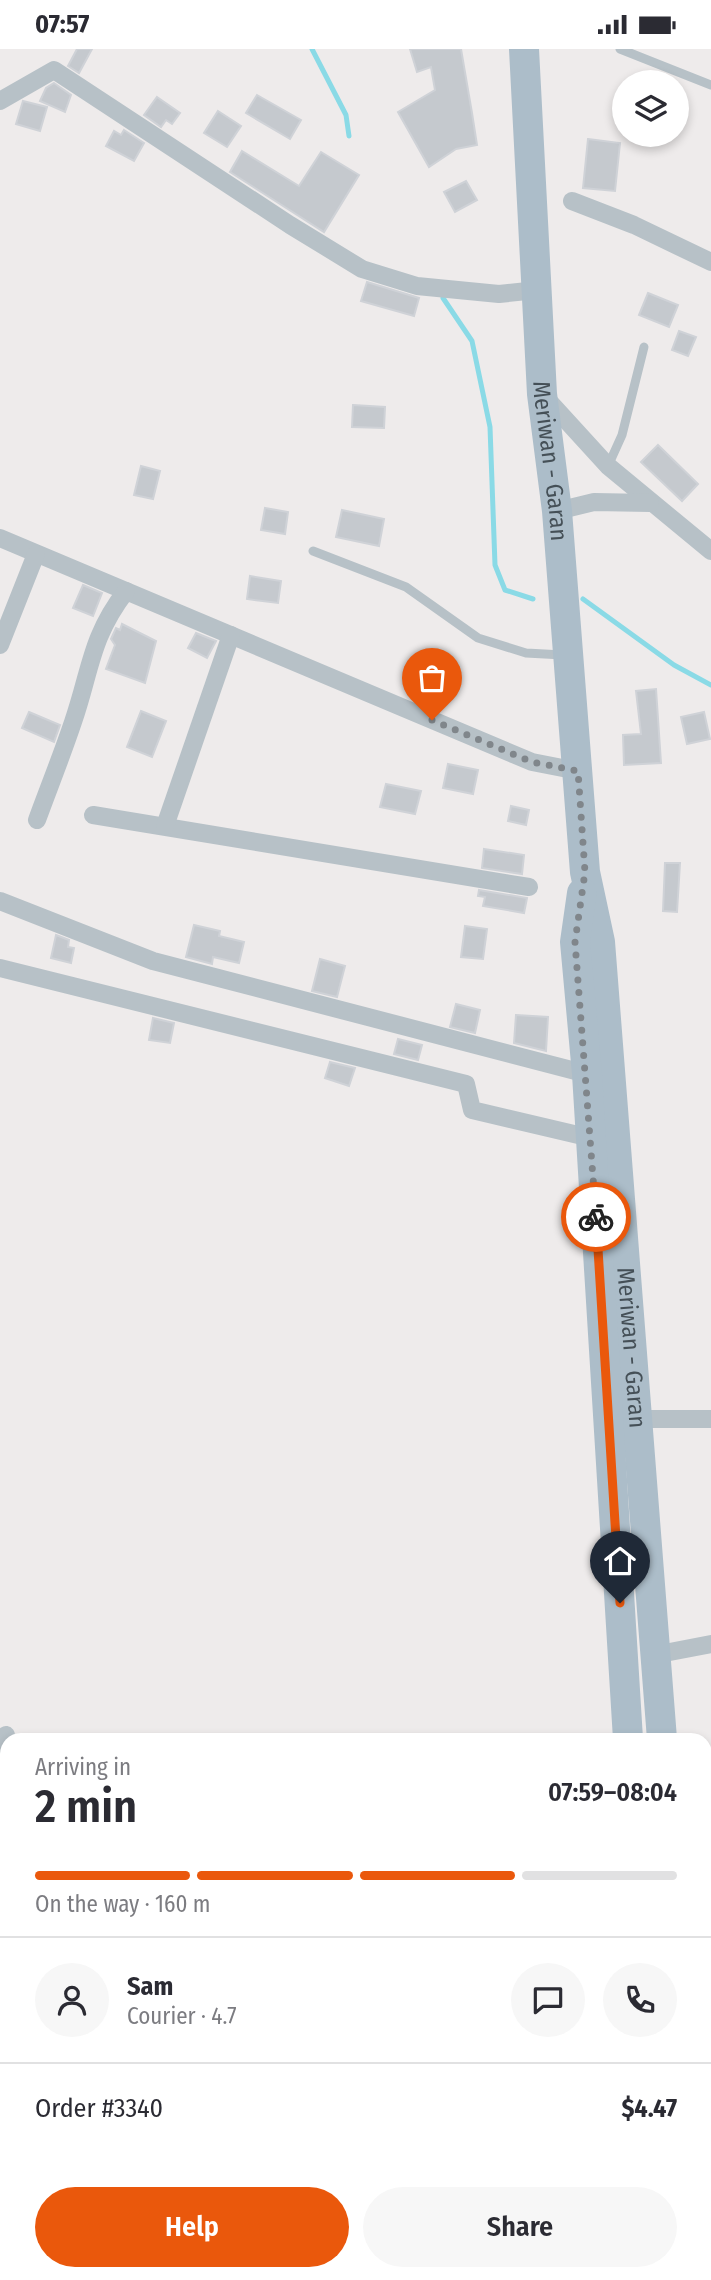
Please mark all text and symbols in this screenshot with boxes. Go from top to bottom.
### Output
text: 07:57 [35,9,89,40]
map controls [612,70,689,147]
button: layers [612,70,689,147]
street label: Meriwan - Garan [527,380,573,542]
pin [402,648,462,720]
icon: bag [413,659,451,697]
courier [561,1182,631,1252]
icon: bike [577,1198,615,1236]
street label: Meriwan - Garan [611,1266,652,1429]
pin [590,1531,650,1603]
icon: home [601,1542,639,1580]
text: Arriving in [35,1753,131,1781]
text: 07:59–08:04 [548,1777,677,1808]
text: 2 min [35,1779,137,1834]
text: On the way · 160 m [35,1890,210,1918]
button: person [35,1963,109,2037]
button: chat [511,1963,585,2037]
button: phone [603,1963,677,2037]
text: Sam [127,1971,173,2002]
text: Courier · 4.7 [127,2002,237,2030]
text: Order #3340 [35,2093,163,2124]
text: $4.47 [621,2093,677,2124]
button: Help [35,2187,349,2267]
button: Share [363,2187,677,2267]

